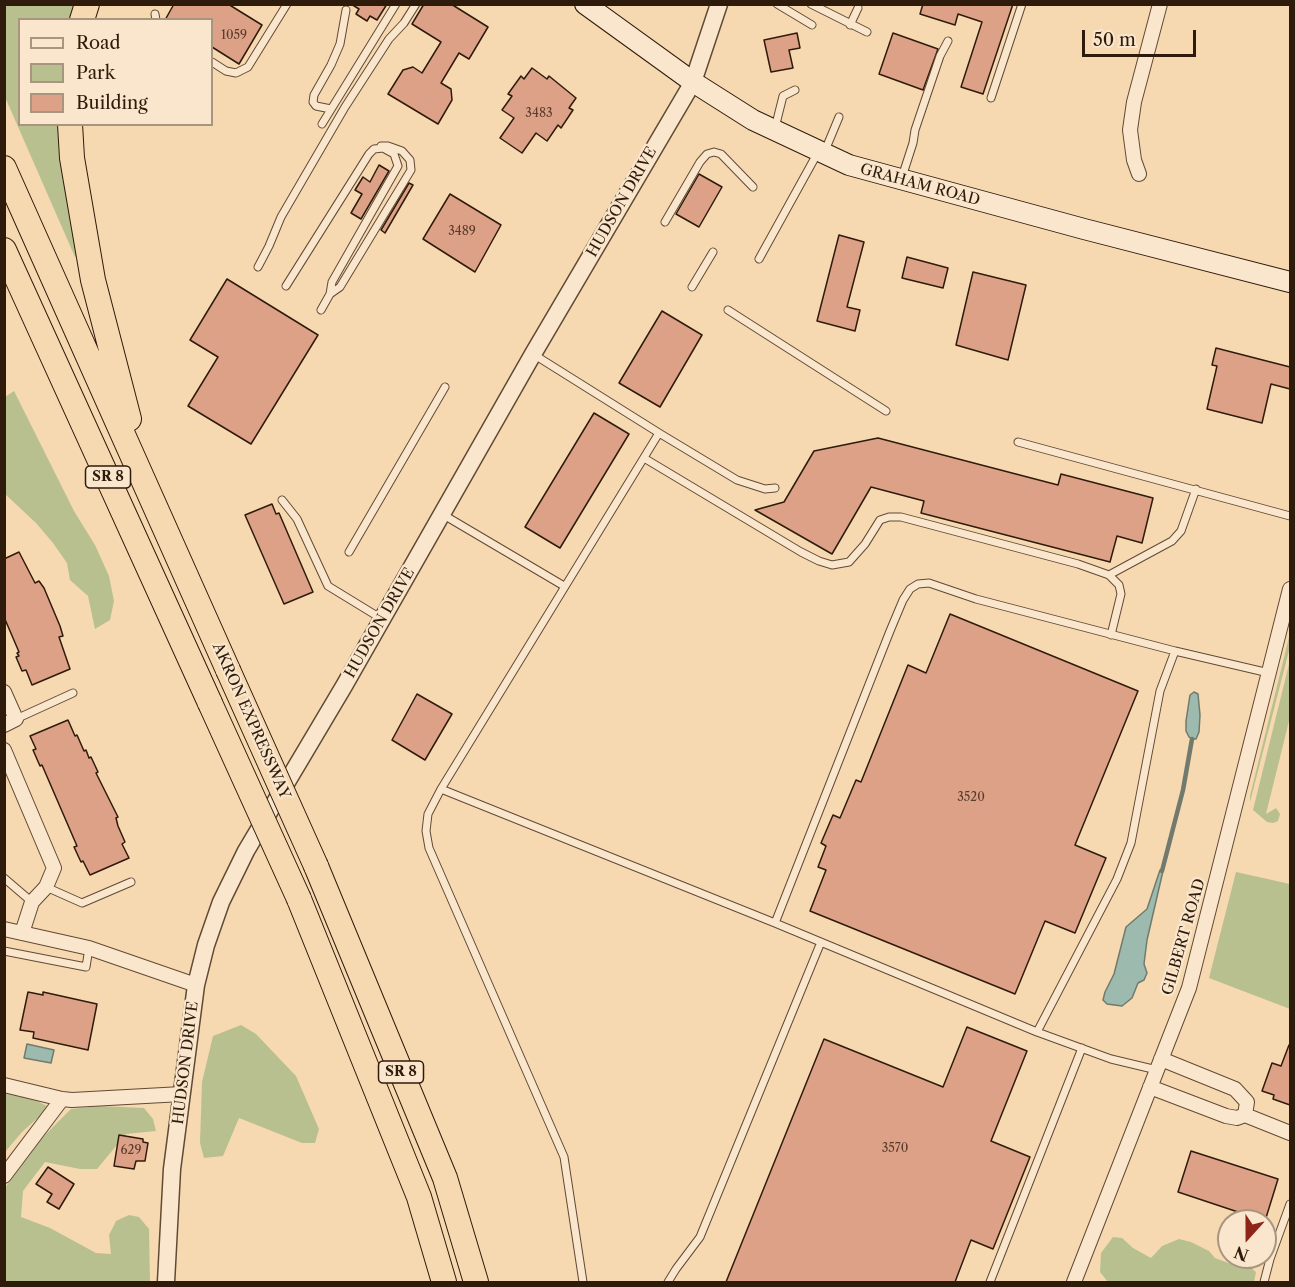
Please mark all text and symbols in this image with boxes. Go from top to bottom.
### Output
legend [18,18,213,126]
scale bar [1085,18,1199,56]
house number: 1059 [221,29,247,43]
text: 50 m [1093,29,1136,51]
text: Road [76,32,121,54]
text: Park [76,62,115,84]
text: Building [76,92,148,114]
house number: 3483 [525,107,553,121]
street label: HUDSON DRIVE [583,144,661,260]
street label: GRAHAM ROAD [858,160,982,210]
house number: 3489 [448,225,476,239]
road number: SR 8 [86,466,130,488]
street label: HUDSON DRIVE [341,565,419,681]
street label: AKRON EXPRESSWAY [208,640,294,802]
house number: 3520 [957,791,985,805]
street label: GILBERT ROAD [1159,877,1209,997]
street label: HUDSON DRIVE [170,1000,202,1126]
road number: SR 8 [378,1061,424,1083]
house number: 3570 [882,1142,908,1156]
house number: 629 [121,1144,141,1158]
north arrow [1217,1209,1277,1269]
text: N [1231,1242,1251,1266]

